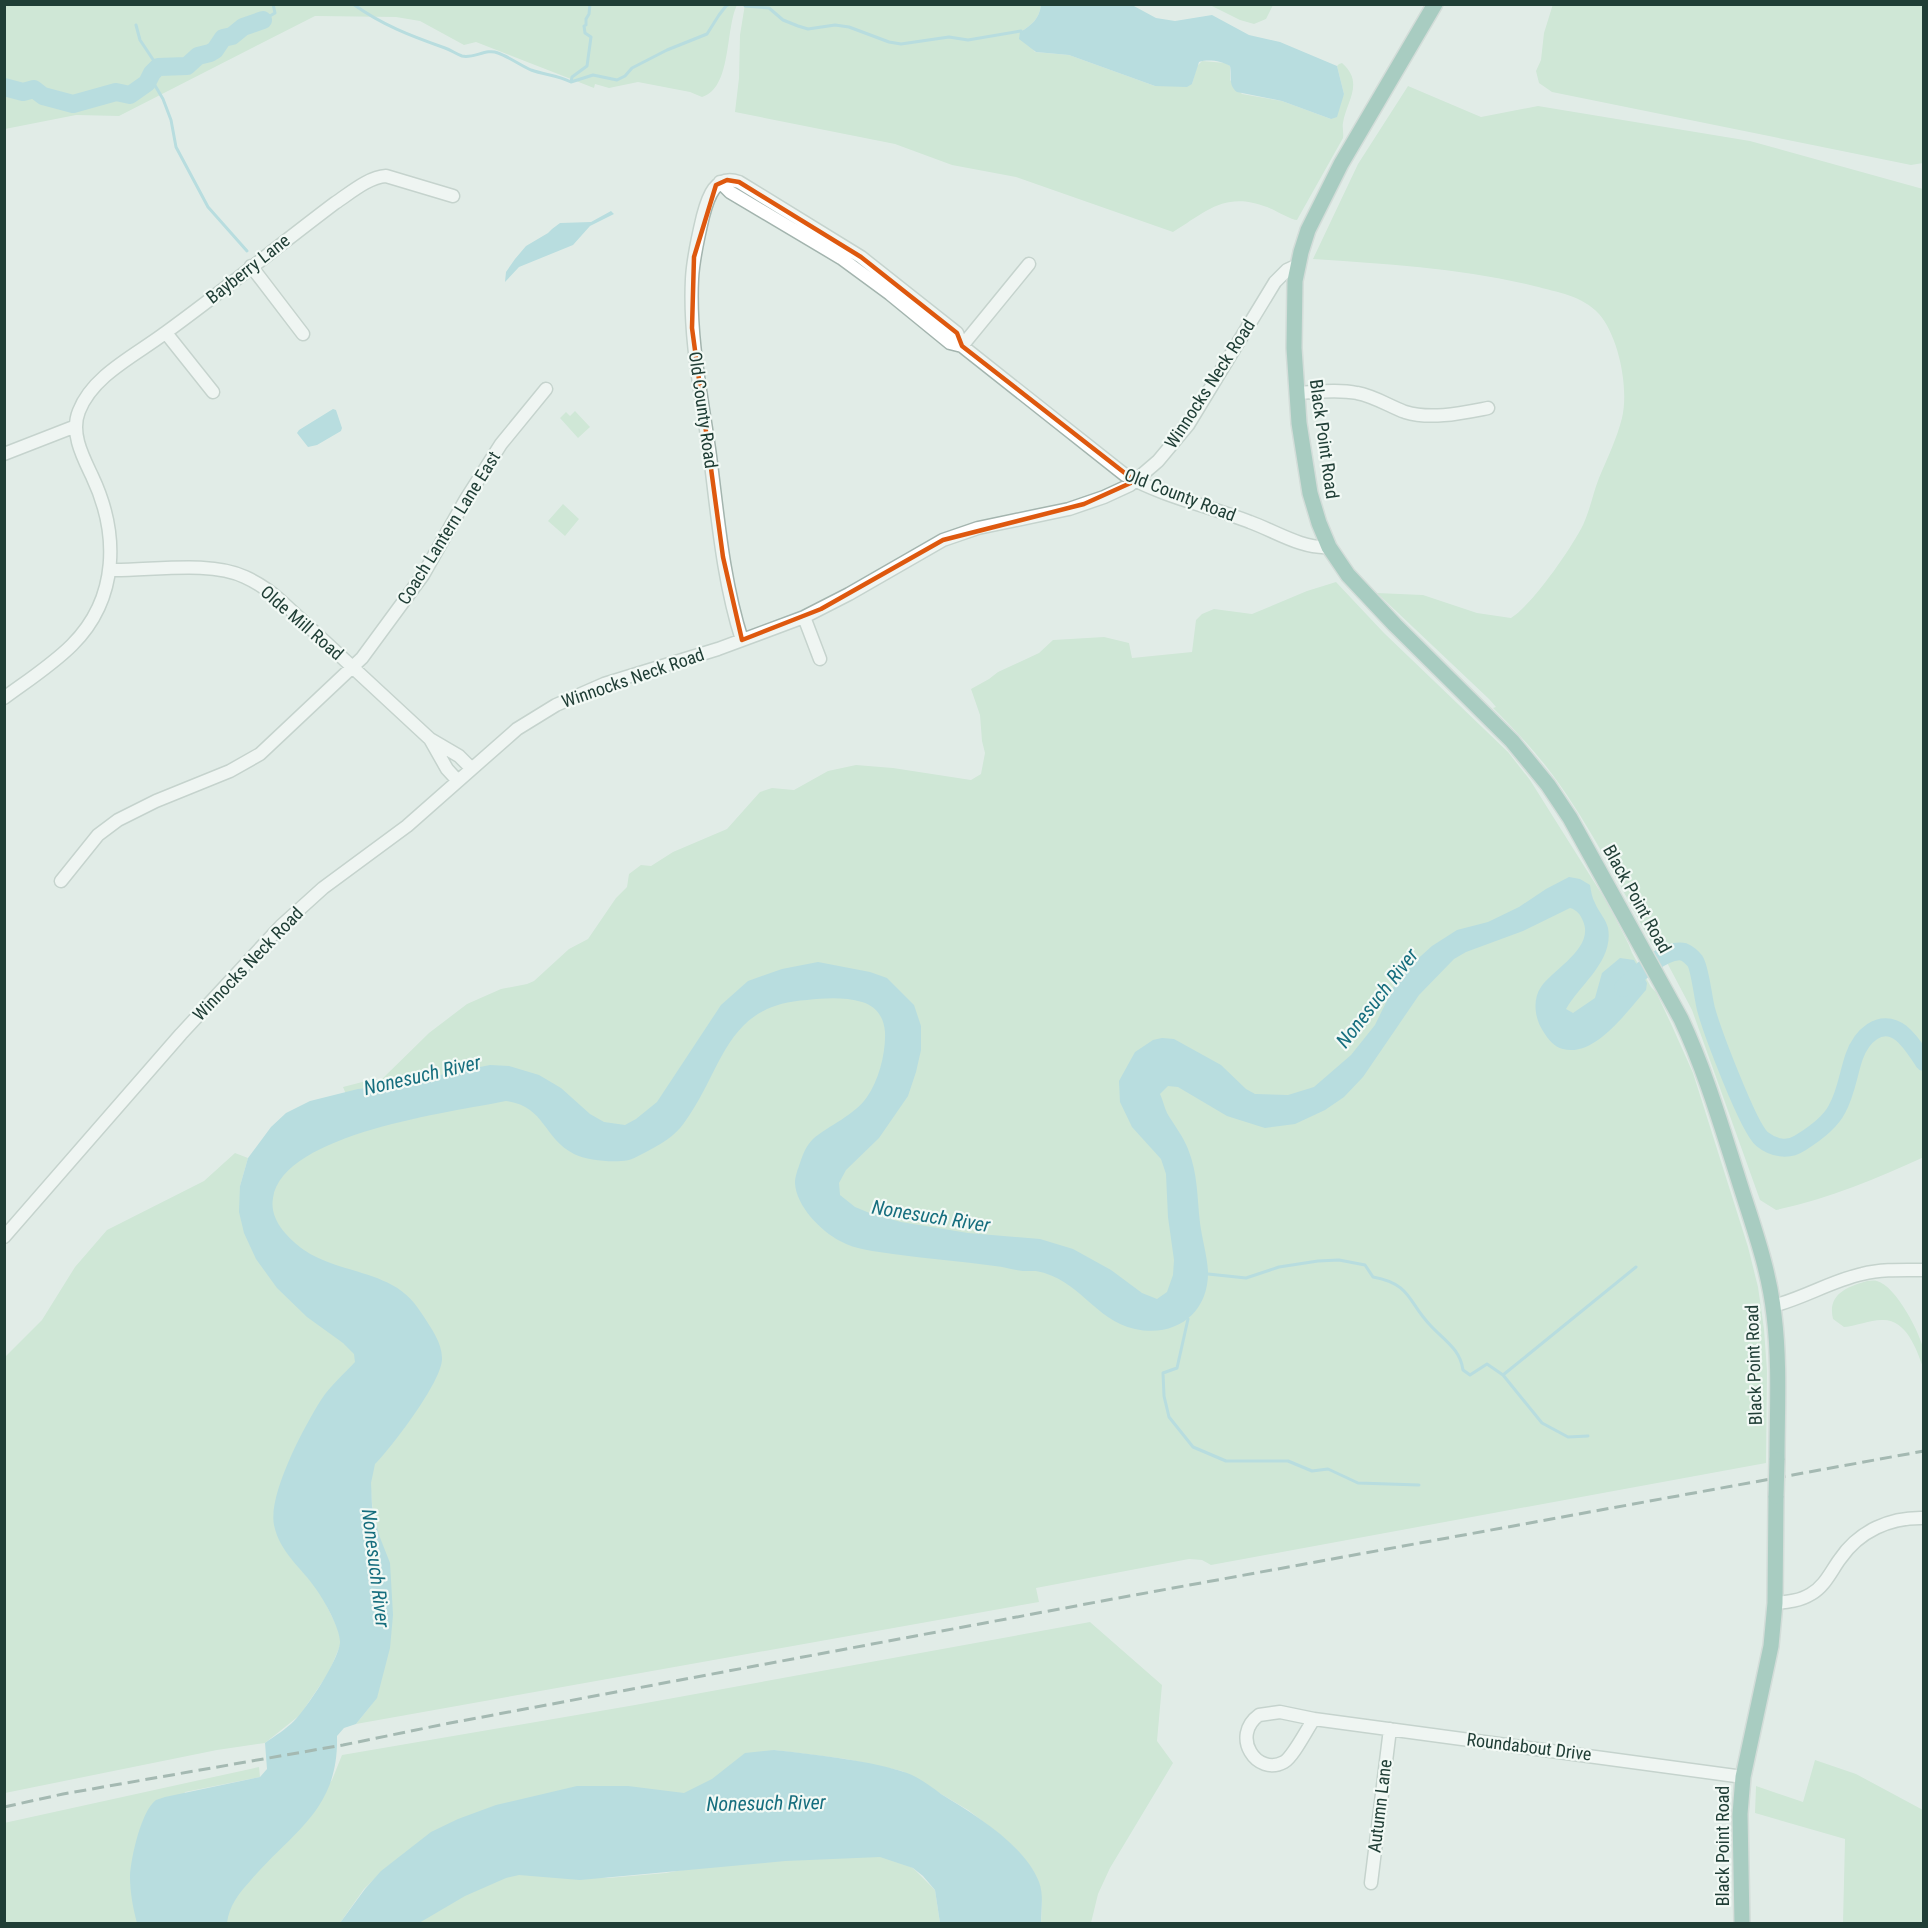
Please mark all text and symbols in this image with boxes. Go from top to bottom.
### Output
street label: Bayberry Lane [202,229,294,308]
street label: Winnocks Neck Road [1160,315,1259,452]
street label: Old County Road [685,350,722,470]
street label: Black Point Road [1306,378,1343,500]
street label: Coach Lantern Lane East [393,447,504,608]
street label: Old County Road [1121,464,1239,525]
street label: Olde Mill Road [257,581,348,664]
street label: Winnocks Neck Road [559,643,707,712]
street label: Black Point Road [1599,841,1676,957]
street label: Winnocks Neck Road [188,903,307,1025]
water label: Nonesuch River [1331,943,1424,1052]
water label: Nonesuch River [361,1050,484,1100]
water label: Nonesuch River [870,1195,993,1237]
street label: Black Point Road [1741,1304,1766,1426]
water label: Nonesuch River [357,1507,395,1630]
street label: Roundabout Drive [1465,1728,1593,1765]
street label: Autumn Lane [1363,1758,1396,1854]
street label: Black Point Road [1712,1786,1733,1906]
water label: Nonesuch River [706,1790,827,1816]

